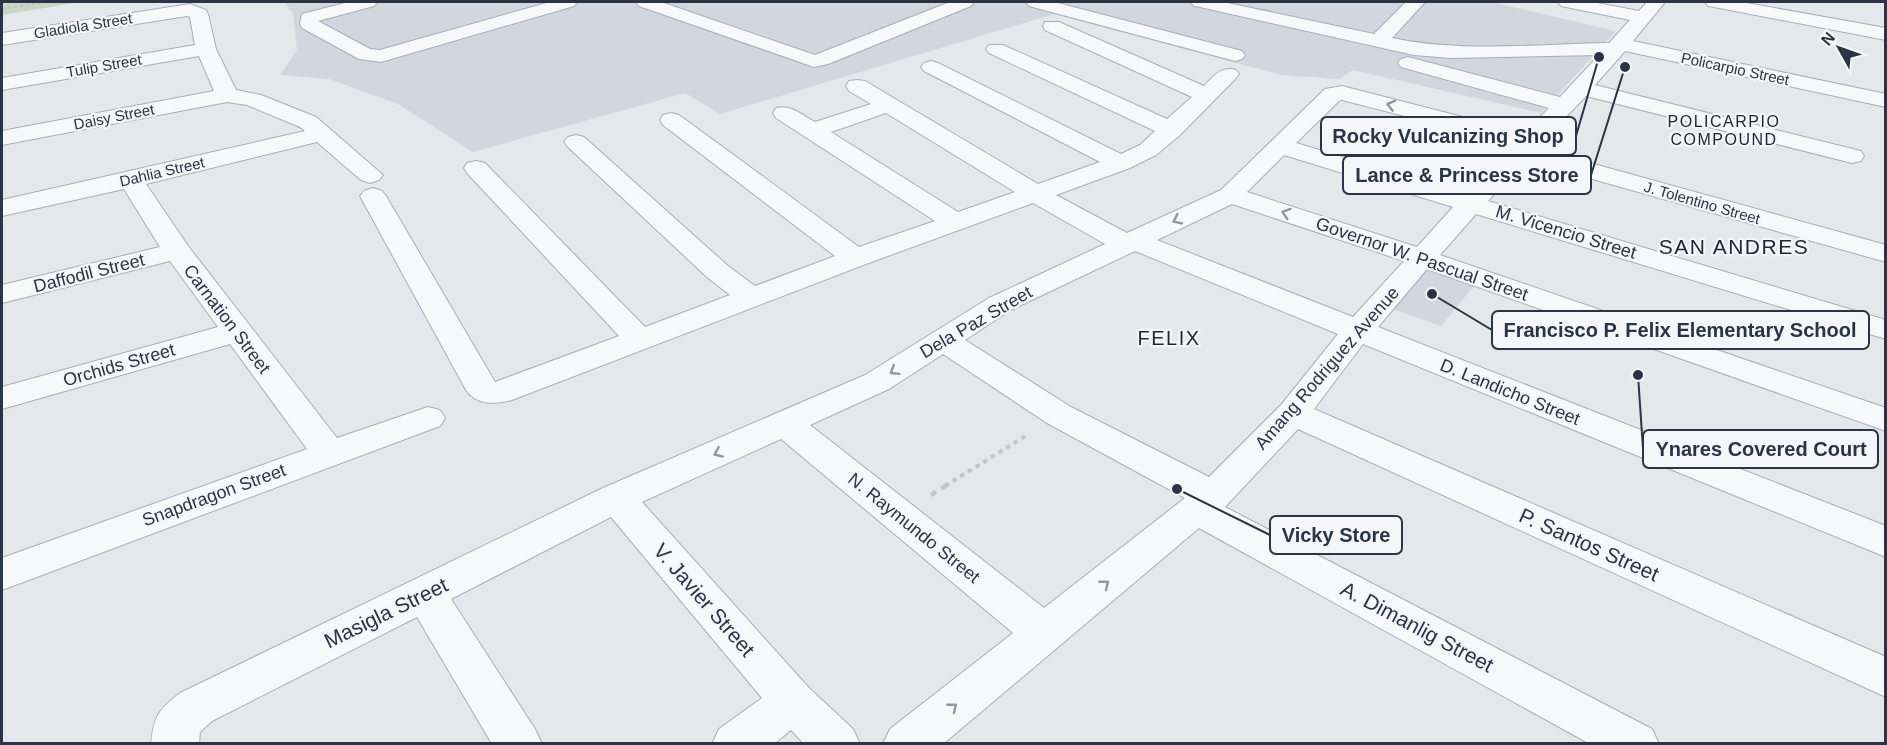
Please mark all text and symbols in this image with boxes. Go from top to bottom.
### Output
street label: Gladiola Street [33,9,134,42]
north arrow [1809,18,1869,78]
text: N [1818,29,1838,49]
street label: Policarpio Street [1680,49,1792,88]
street label: Tulip Street [65,50,144,80]
street label: Daisy Street [72,100,156,133]
one-way arrow [1386,100,1396,112]
district label: POLICARPIO COMPOUND [1668,113,1780,148]
callout: Rocky Vulcanizing Shop [1321,117,1576,155]
text: Rocky Vulcanizing Shop [1332,125,1564,147]
street label: Dahlia Street [118,153,207,190]
callout: Lance & Princess Store [1343,156,1591,194]
text: Lance & Princess Store [1355,164,1579,186]
street label: J. Tolentino Street [1642,178,1763,227]
street label: M. Vicencio Street [1493,201,1639,263]
one-way arrow [1281,208,1292,221]
one-way arrow [1172,213,1183,225]
street label: Governor W. Pascual Street [1313,213,1531,305]
district label: SAN ANDRES [1659,235,1809,258]
street label: Daffodil Street [31,250,147,296]
street label: Carnation Street [180,261,274,377]
street label: Dela Paz Street [916,282,1036,362]
street label: Amang Rodriguez Avenue [1251,283,1403,453]
callout: Francisco P. Felix Elementary School [1492,311,1869,349]
text: Francisco P. Felix Elementary School [1503,319,1857,341]
district label: FELIX [1137,327,1201,349]
street label: Orchids Street [61,340,177,390]
street label: D. Landicho Street [1437,355,1583,429]
one-way arrow [890,363,900,375]
callout: Ynares Covered Court [1643,430,1878,468]
text: Ynares Covered Court [1655,438,1867,460]
one-way arrow [713,446,724,458]
street label: Snapdragon Street [140,460,288,530]
street label: N. Raymundo Street [844,469,984,587]
street label: P. Santos Street [1516,503,1663,586]
callout: Vicky Store [1270,516,1402,554]
text: Vicky Store [1282,524,1390,546]
street label: V. Javier Street [649,539,760,661]
street label: Masigla Street [320,573,451,652]
street label: A. Dimanlig Street [1337,577,1497,677]
one-way arrow [1098,581,1109,592]
one-way arrow [946,703,957,714]

